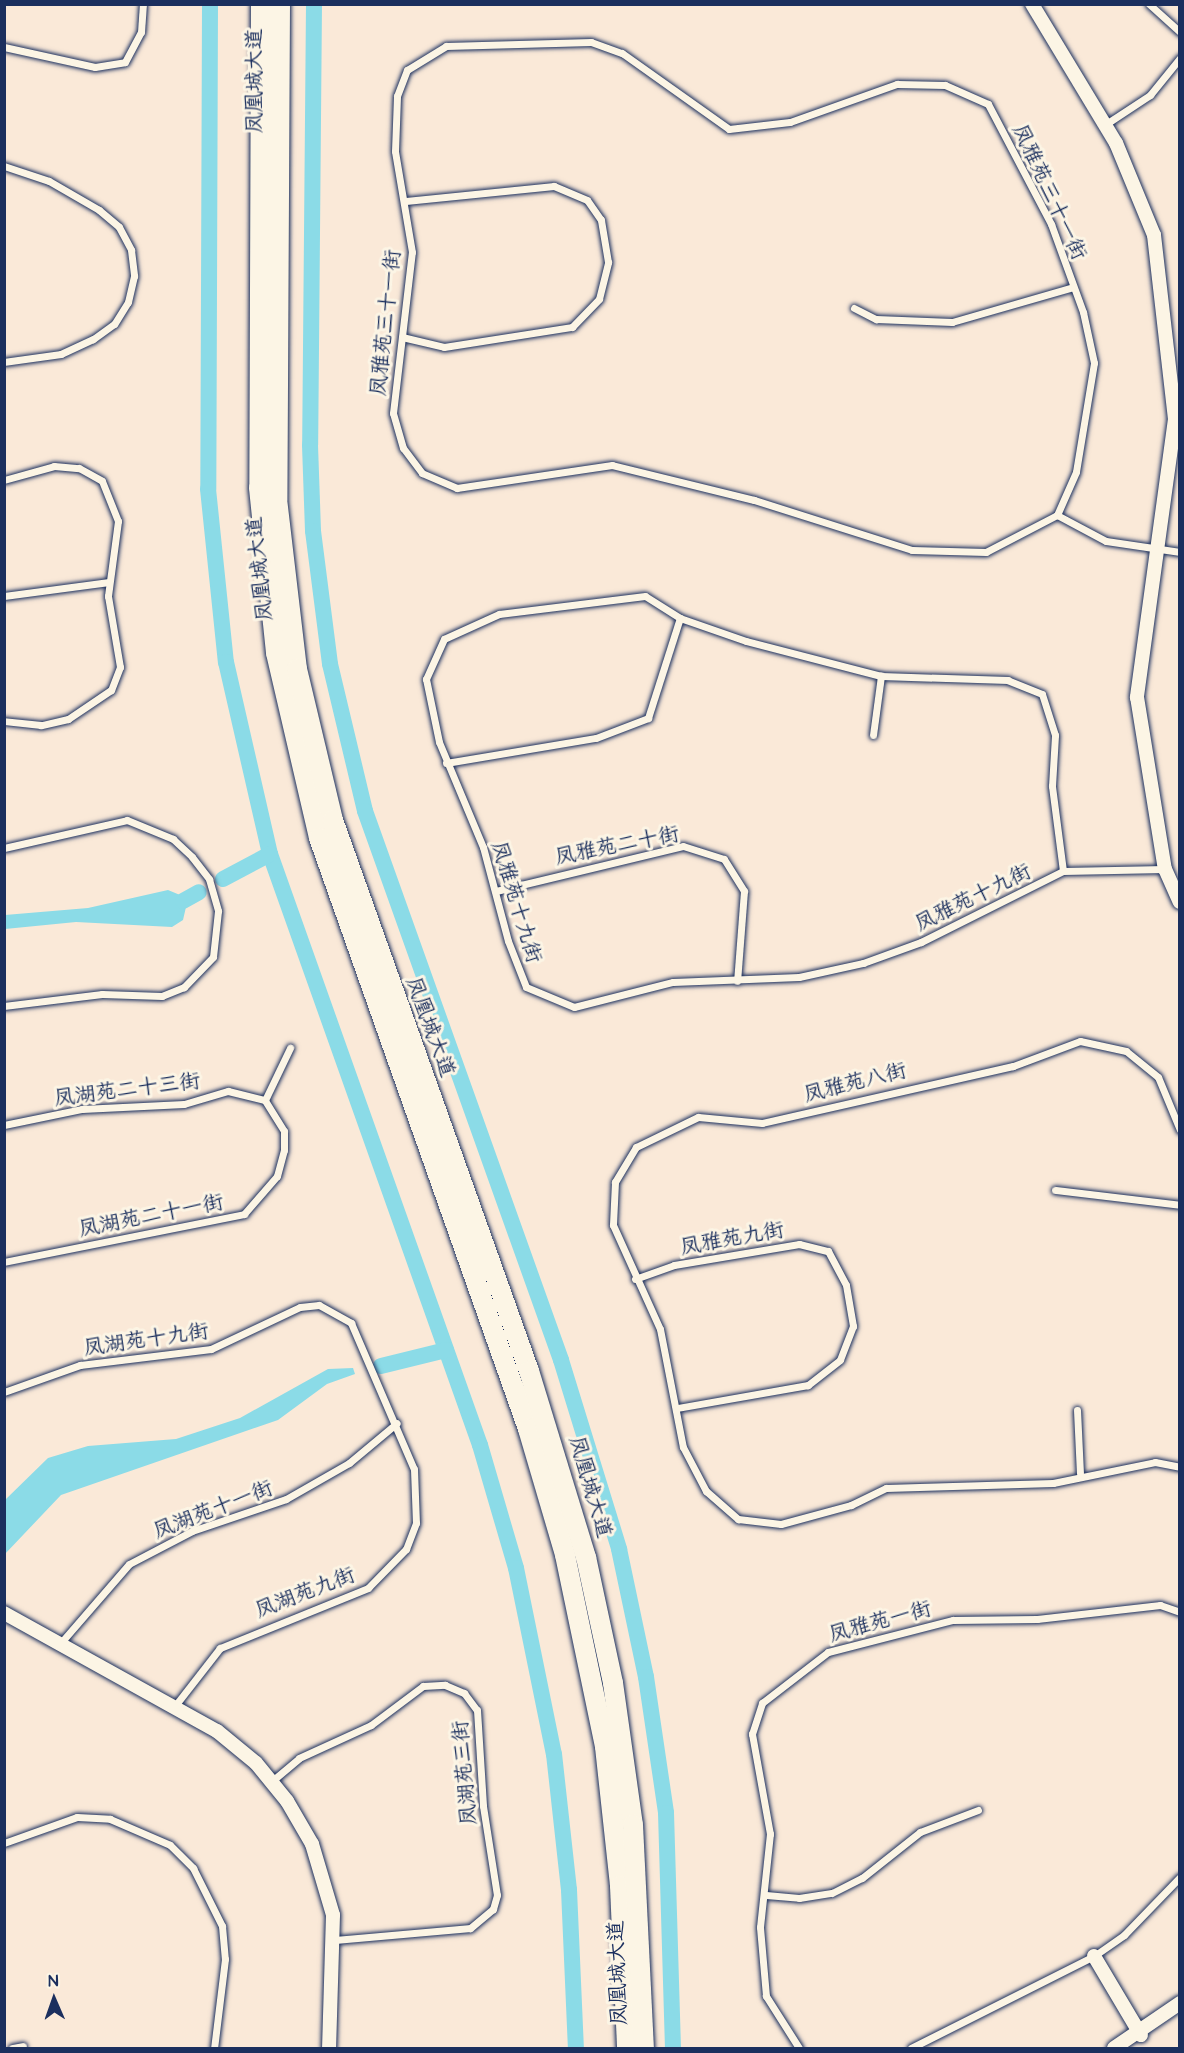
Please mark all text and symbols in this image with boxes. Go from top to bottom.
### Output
street label: 凤凰城大道 [242,29,268,133]
street label: 凤雅苑三十一街 [1007,120,1091,264]
street label: 凤雅苑三十一街 [366,249,406,397]
street label: 凤凰城大道 [242,515,278,623]
street label: 凤雅苑二十街 [553,822,681,870]
street label: 凤雅苑十九街 [486,838,546,966]
street label: 凤雅苑十九街 [911,859,1035,937]
street label: 凤凰城大道 [400,973,460,1081]
street label: 凤雅苑八街 [801,1058,909,1108]
street label: 凤湖苑二十三街 [53,1069,201,1111]
street label: 凤湖苑二十一街 [76,1190,226,1242]
street label: 凤雅苑九街 [678,1217,786,1261]
street label: 凤湖苑十九街 [82,1319,210,1361]
street label: 凤凰城大道 [563,1433,617,1541]
street label: 凤湖苑十一街 [150,1476,276,1544]
street label: 凤湖苑九街 [251,1562,359,1624]
street label: 凤雅苑一街 [826,1596,934,1648]
street label: 凤湖苑三街 [448,1720,482,1826]
street label: 凤凰城大道 [604,1920,632,2026]
north arrow [24,1969,84,2029]
text: N [48,1970,59,1992]

